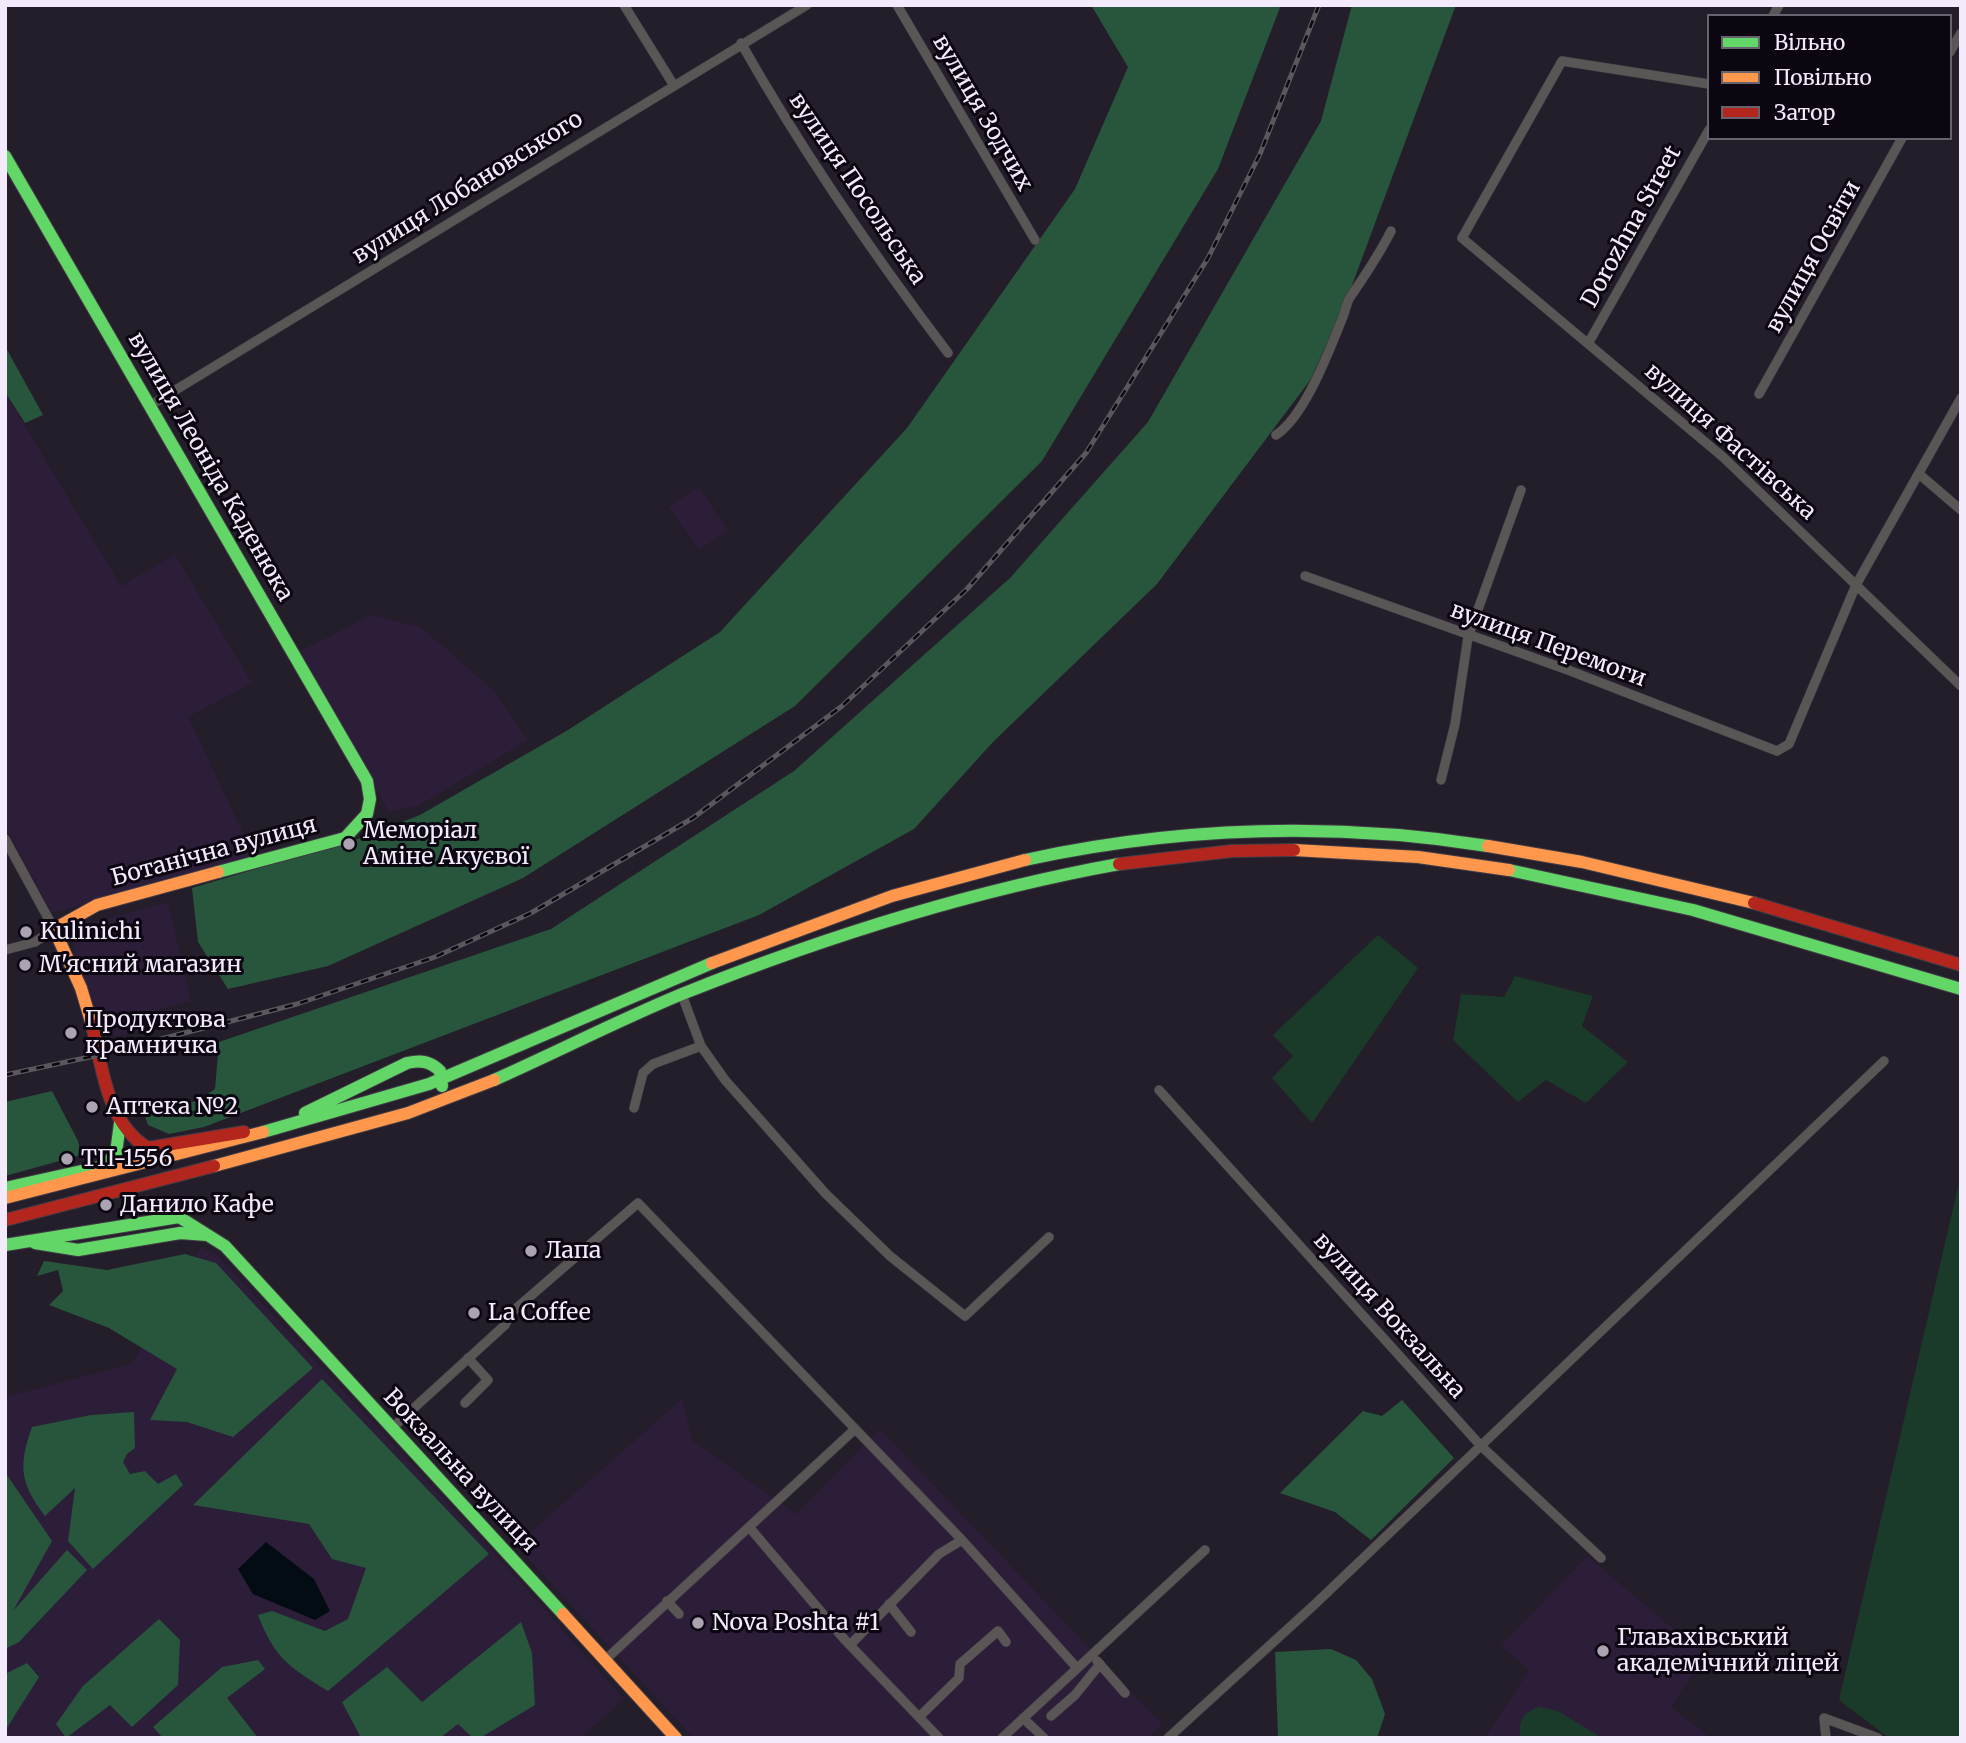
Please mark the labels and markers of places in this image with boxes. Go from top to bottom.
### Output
place label: Меморіал Аміне Акуєвої [363,817,529,871]
marker: Меморіал Аміне Акуєвої [341,836,357,852]
place label: Kulinichi [40,918,141,946]
marker: Kulinichi [18,924,34,940]
place label: М'ясний магазин [39,951,242,979]
marker: М'ясний магазин [17,957,33,973]
place label: Продуктова крамничка [85,1006,226,1060]
marker: Продуктова крамничка [63,1025,79,1041]
place label: Аптека №2 [106,1093,239,1121]
marker: Аптека №2 [84,1099,100,1115]
place label: ТП-1556 [81,1145,172,1173]
marker: ТП-1556 [59,1151,75,1167]
place label: Данило Кафе [120,1191,274,1219]
marker: Данило Кафе [98,1197,114,1213]
place label: Лапа [545,1237,601,1265]
marker: Лапа [523,1243,539,1259]
place label: La Coffee [488,1299,591,1327]
marker: La Coffee [466,1305,482,1321]
place label: Nova Poshta #1 [712,1609,880,1637]
marker: Nova Poshta #1 [690,1615,706,1631]
place label: Главахівський академічний ліцей [1617,1624,1840,1678]
marker: Главахівський академічний ліцей [1595,1643,1611,1659]

